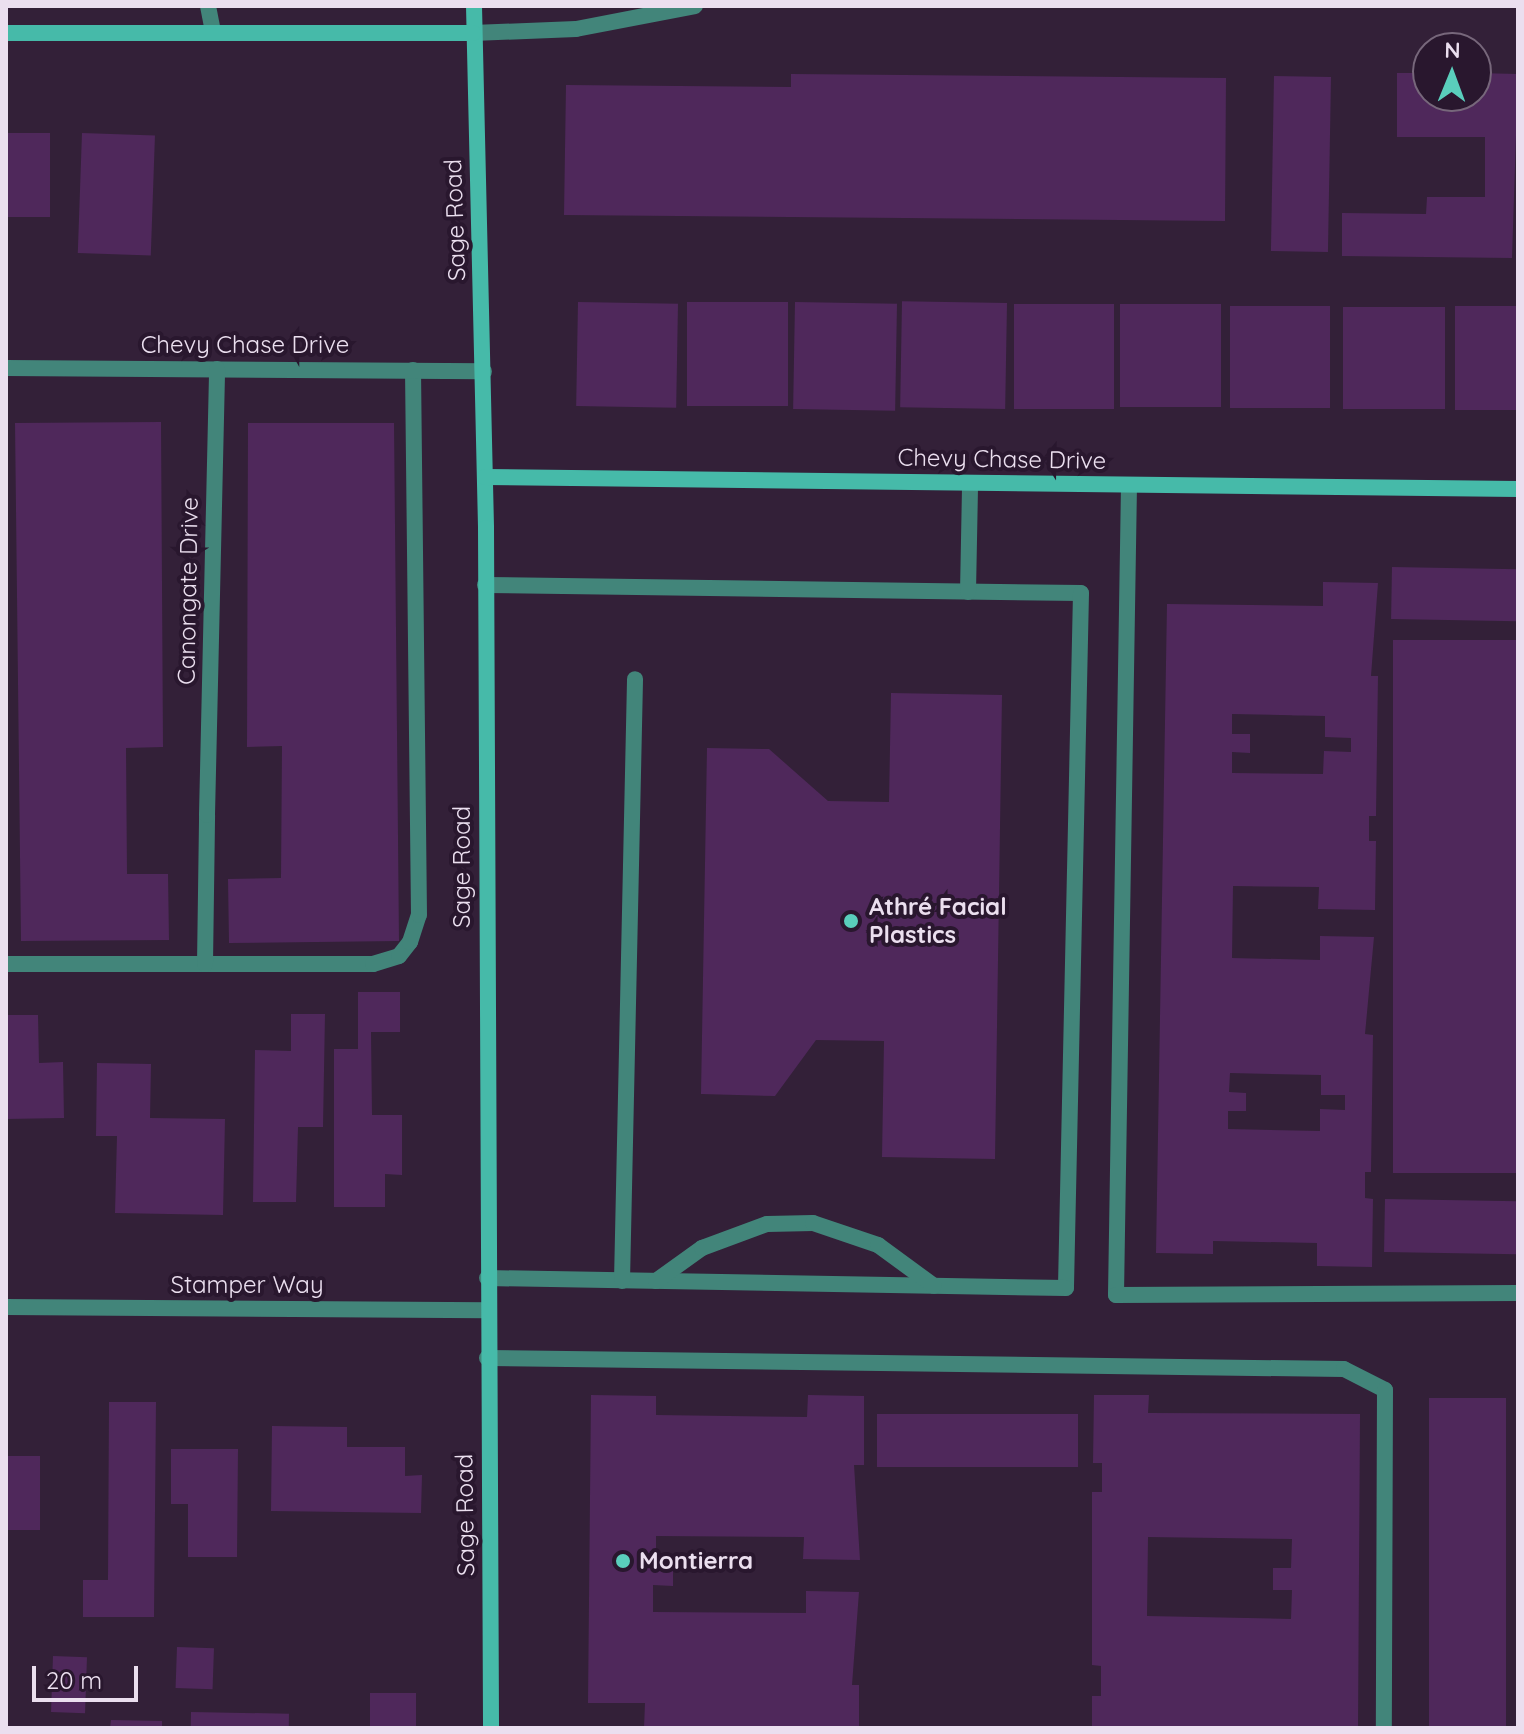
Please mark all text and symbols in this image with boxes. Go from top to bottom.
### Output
north arrow [1412,32,1492,112]
text: N [1444,36,1461,64]
street label: Sage Road [438,158,472,282]
street label: Chevy Chase Drive [141,331,349,359]
street label: Chevy Chase Drive [897,443,1107,475]
street label: Canongate Drive [172,497,204,685]
street label: Sage Road [448,806,476,928]
place label: Athré Facial Plastics [869,893,1007,949]
marker: Athré Facial Plastics [840,910,862,932]
street label: Stamper Way [170,1271,324,1299]
street label: Sage Road [450,1454,480,1576]
place label: Montierra [639,1547,753,1575]
marker: Montierra [614,1552,632,1570]
scale bar [36,1650,142,1700]
text: 20 m [46,1665,102,1695]

